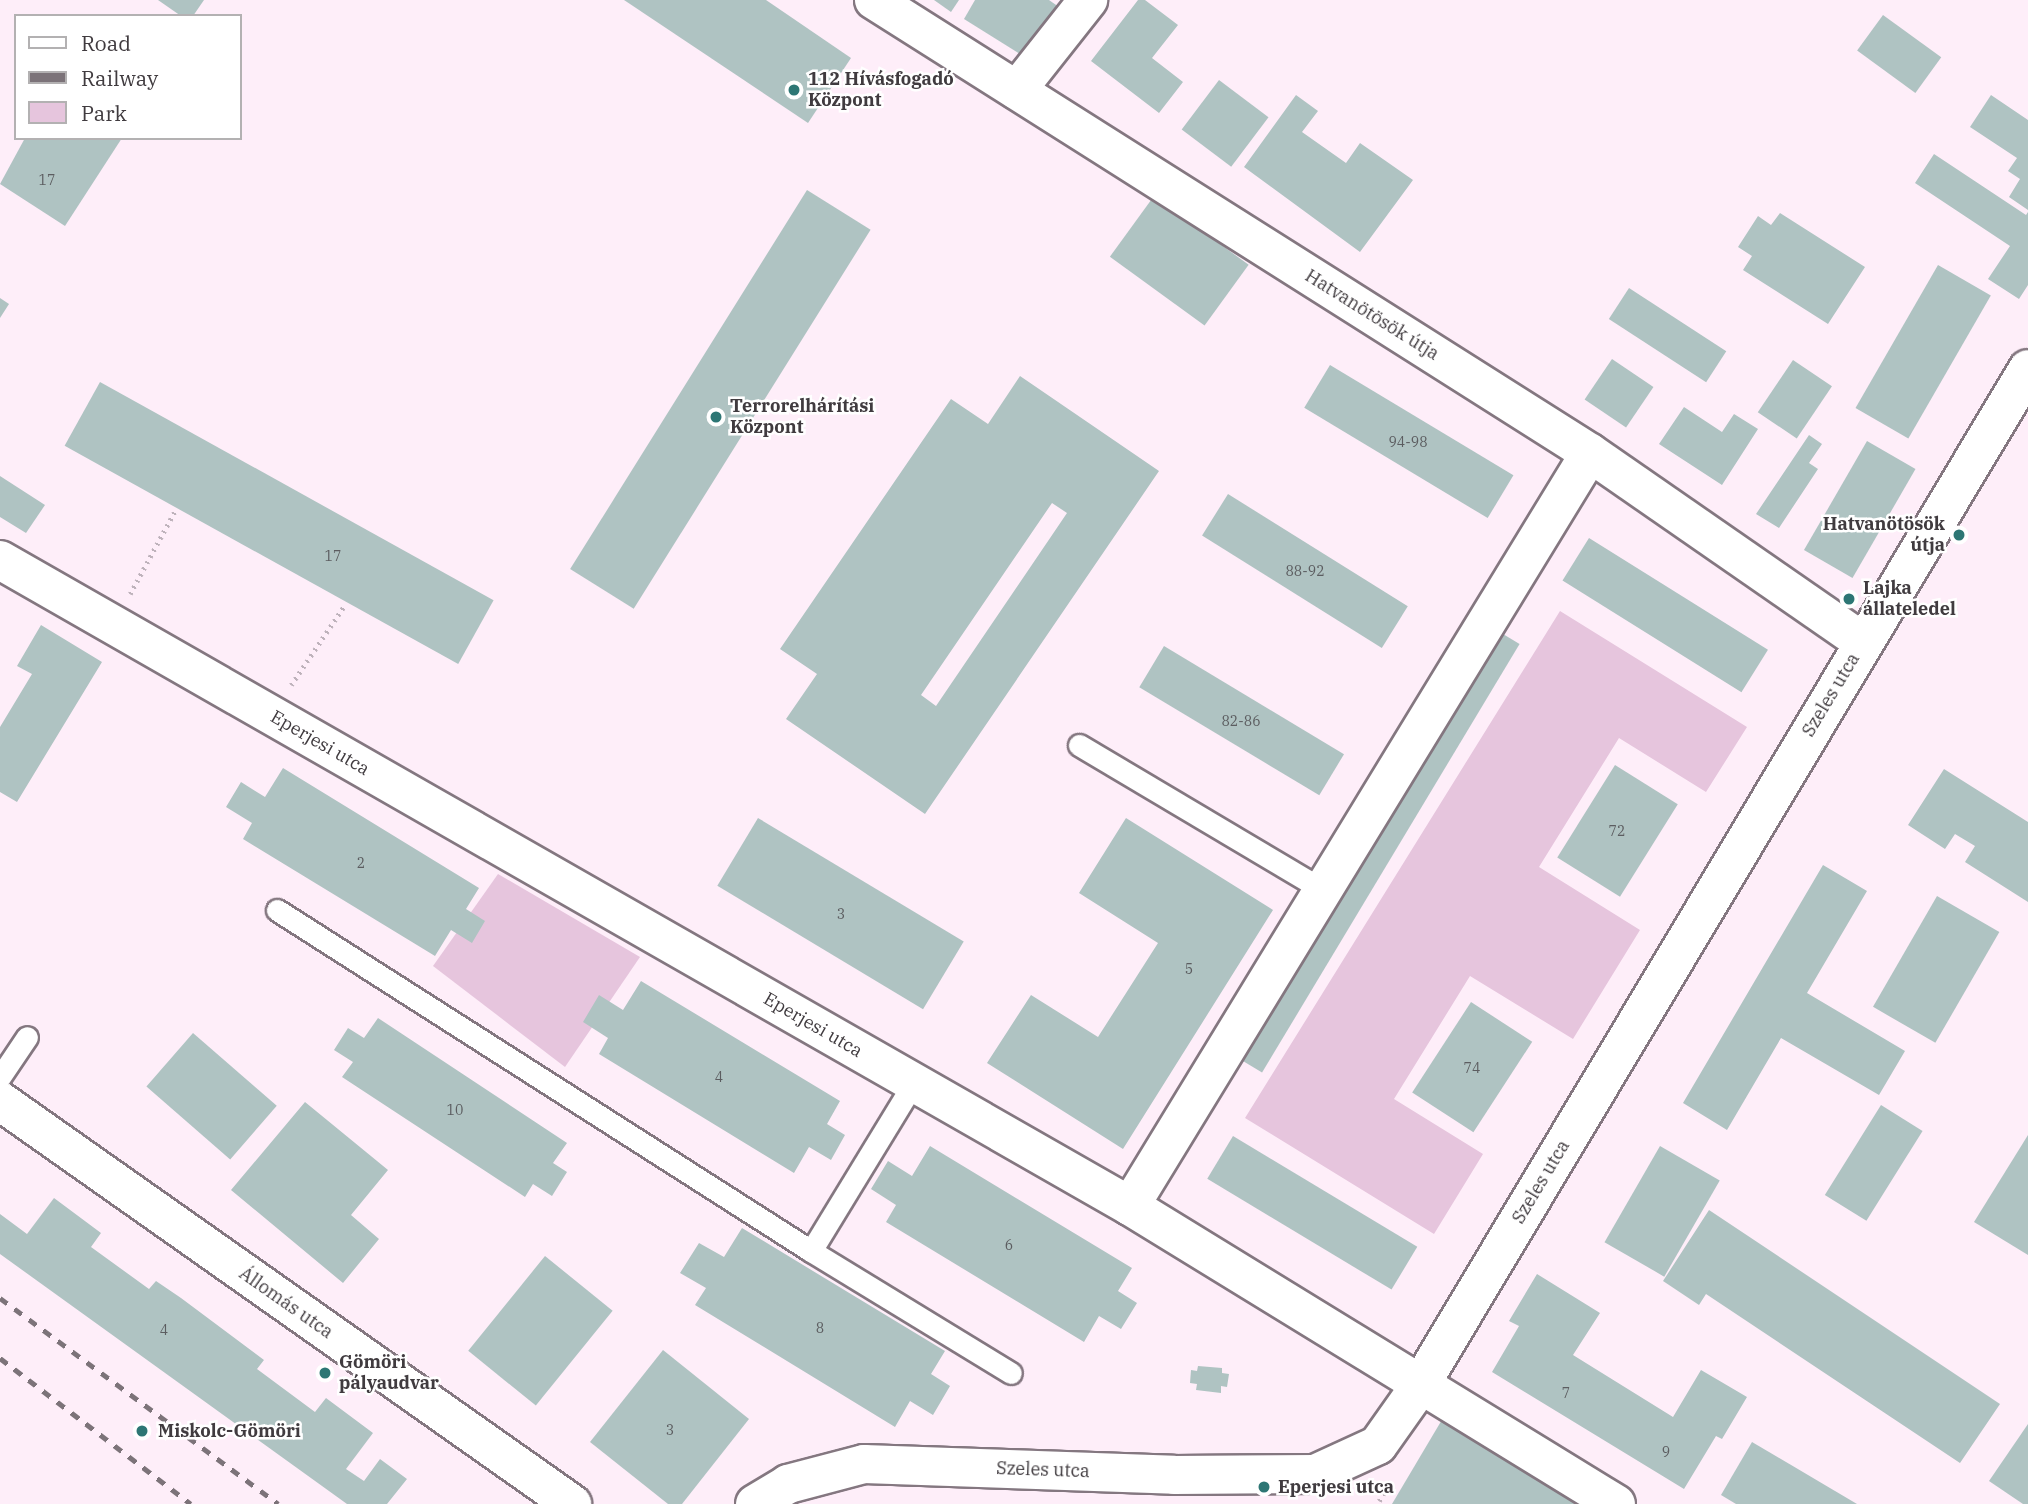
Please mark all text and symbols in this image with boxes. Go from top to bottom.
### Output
legend [14,14,242,140]
text: Road [81,29,131,57]
text: Railway [81,64,158,92]
place label: 112 Hívásfogadó Központ [808,69,954,112]
marker: 112 Hívásfogadó Központ [786,82,802,98]
text: Park [81,99,127,127]
house number: 17 [39,172,55,188]
street label: Hatvanötösök útja [1301,265,1443,365]
place label: Terrorelhárítási Központ [730,396,874,438]
marker: Terrorelhárítási Központ [708,409,724,425]
house number: 94-98 [1388,434,1428,450]
place label: Hatvanötösök útja [1823,514,1945,556]
marker: Hatvanötösök útja [1951,527,1967,543]
house number: 17 [325,548,341,564]
house number: 88-92 [1285,563,1325,579]
place label: Lajka állateledel [1863,578,1956,620]
marker: Lajka állateledel [1841,591,1857,607]
street label: Szeles utca [1798,649,1864,741]
street label: Eperjesi utca [267,706,373,780]
house number: 82-86 [1221,713,1261,729]
house number: 72 [1609,823,1625,839]
house number: 2 [357,855,365,871]
house number: 3 [837,906,845,922]
house number: 5 [1185,961,1193,977]
street label: Eperjesi utca [760,988,866,1062]
house number: 74 [1464,1060,1480,1076]
house number: 4 [715,1069,723,1085]
house number: 10 [447,1102,463,1118]
street label: Szeles utca [1508,1136,1574,1228]
house number: 6 [1005,1237,1013,1253]
street label: Állomás utca [235,1263,337,1343]
house number: 8 [816,1320,824,1336]
house number: 4 [160,1322,168,1338]
place label: Gömöri pályaudvar [339,1352,439,1394]
marker: Gömöri pályaudvar [317,1365,333,1381]
house number: 7 [1562,1385,1570,1401]
place label: Miskolc-Gömöri [158,1420,301,1442]
marker: Miskolc-Gömöri [132,1421,152,1441]
house number: 3 [666,1422,674,1438]
house number: 9 [1662,1444,1670,1460]
street label: Szeles utca [996,1458,1090,1482]
place label: Eperjesi utca [1278,1476,1394,1498]
marker: Eperjesi utca [1256,1479,1272,1495]

